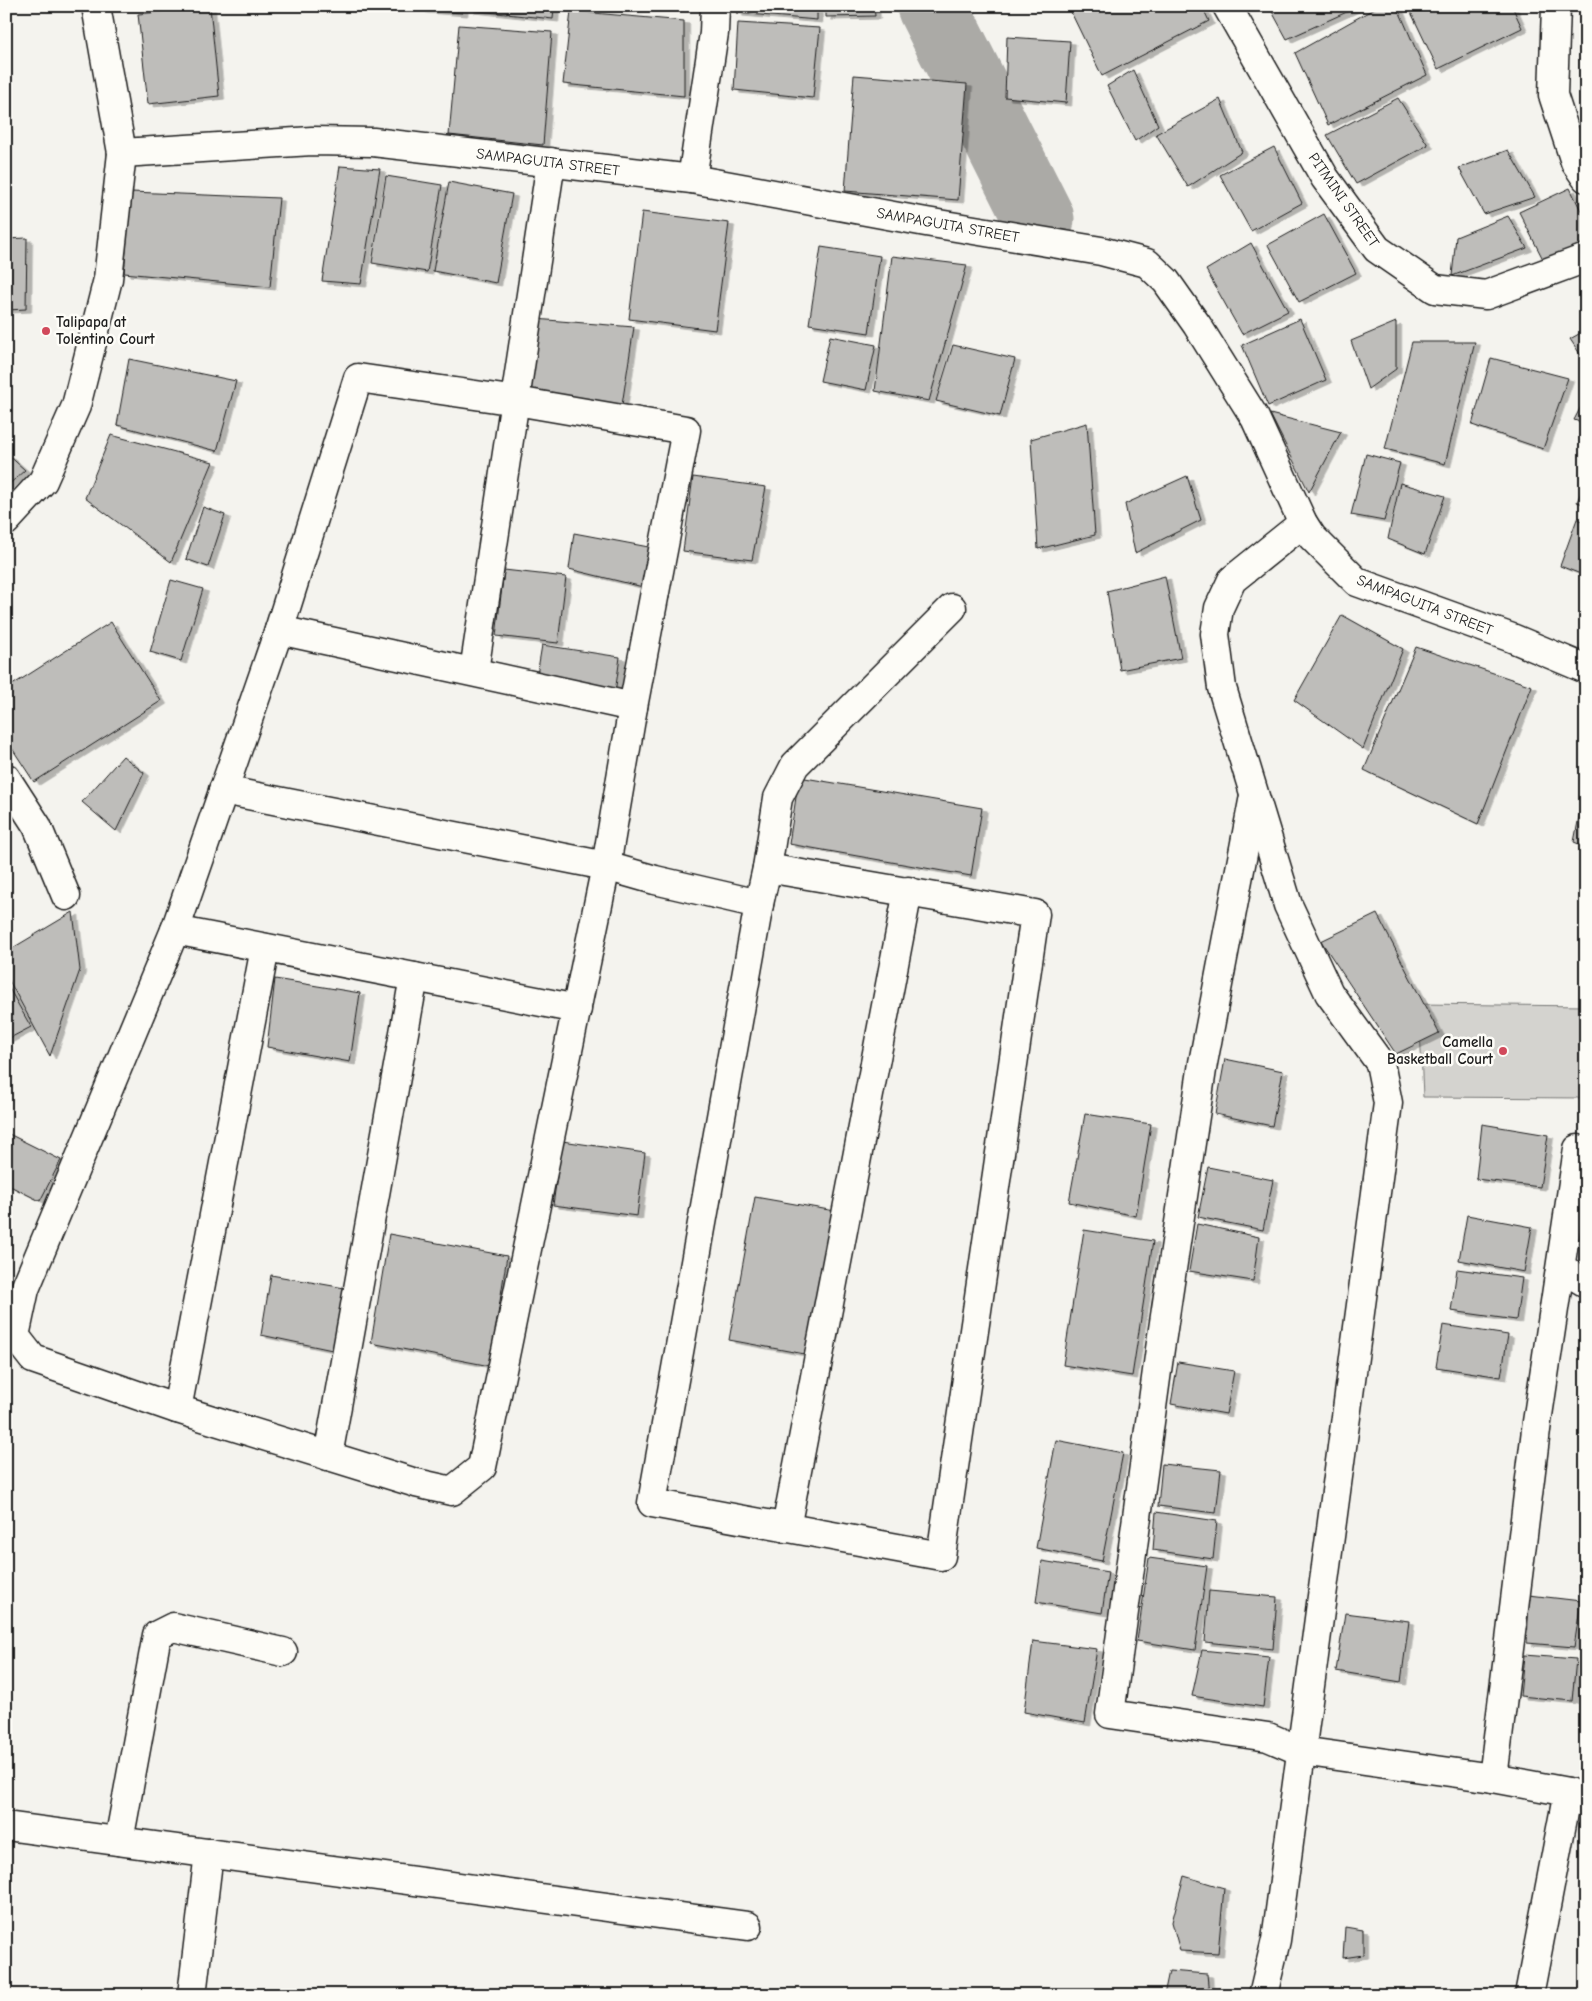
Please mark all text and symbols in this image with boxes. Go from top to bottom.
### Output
street label: SAMPAGUITA STREET [475,144,621,180]
street label: PITMINI STREET [1305,149,1383,251]
street label: SAMPAGUITA STREET [875,204,1021,246]
place label: Talipapa at Tolentino Court [56,313,156,348]
marker: Talipapa at Tolentino Court [40,325,52,337]
street label: SAMPAGUITA STREET [1354,571,1496,639]
place label: Camella Basketball Court [1387,1033,1494,1068]
marker: Camella Basketball Court [1497,1045,1509,1057]

